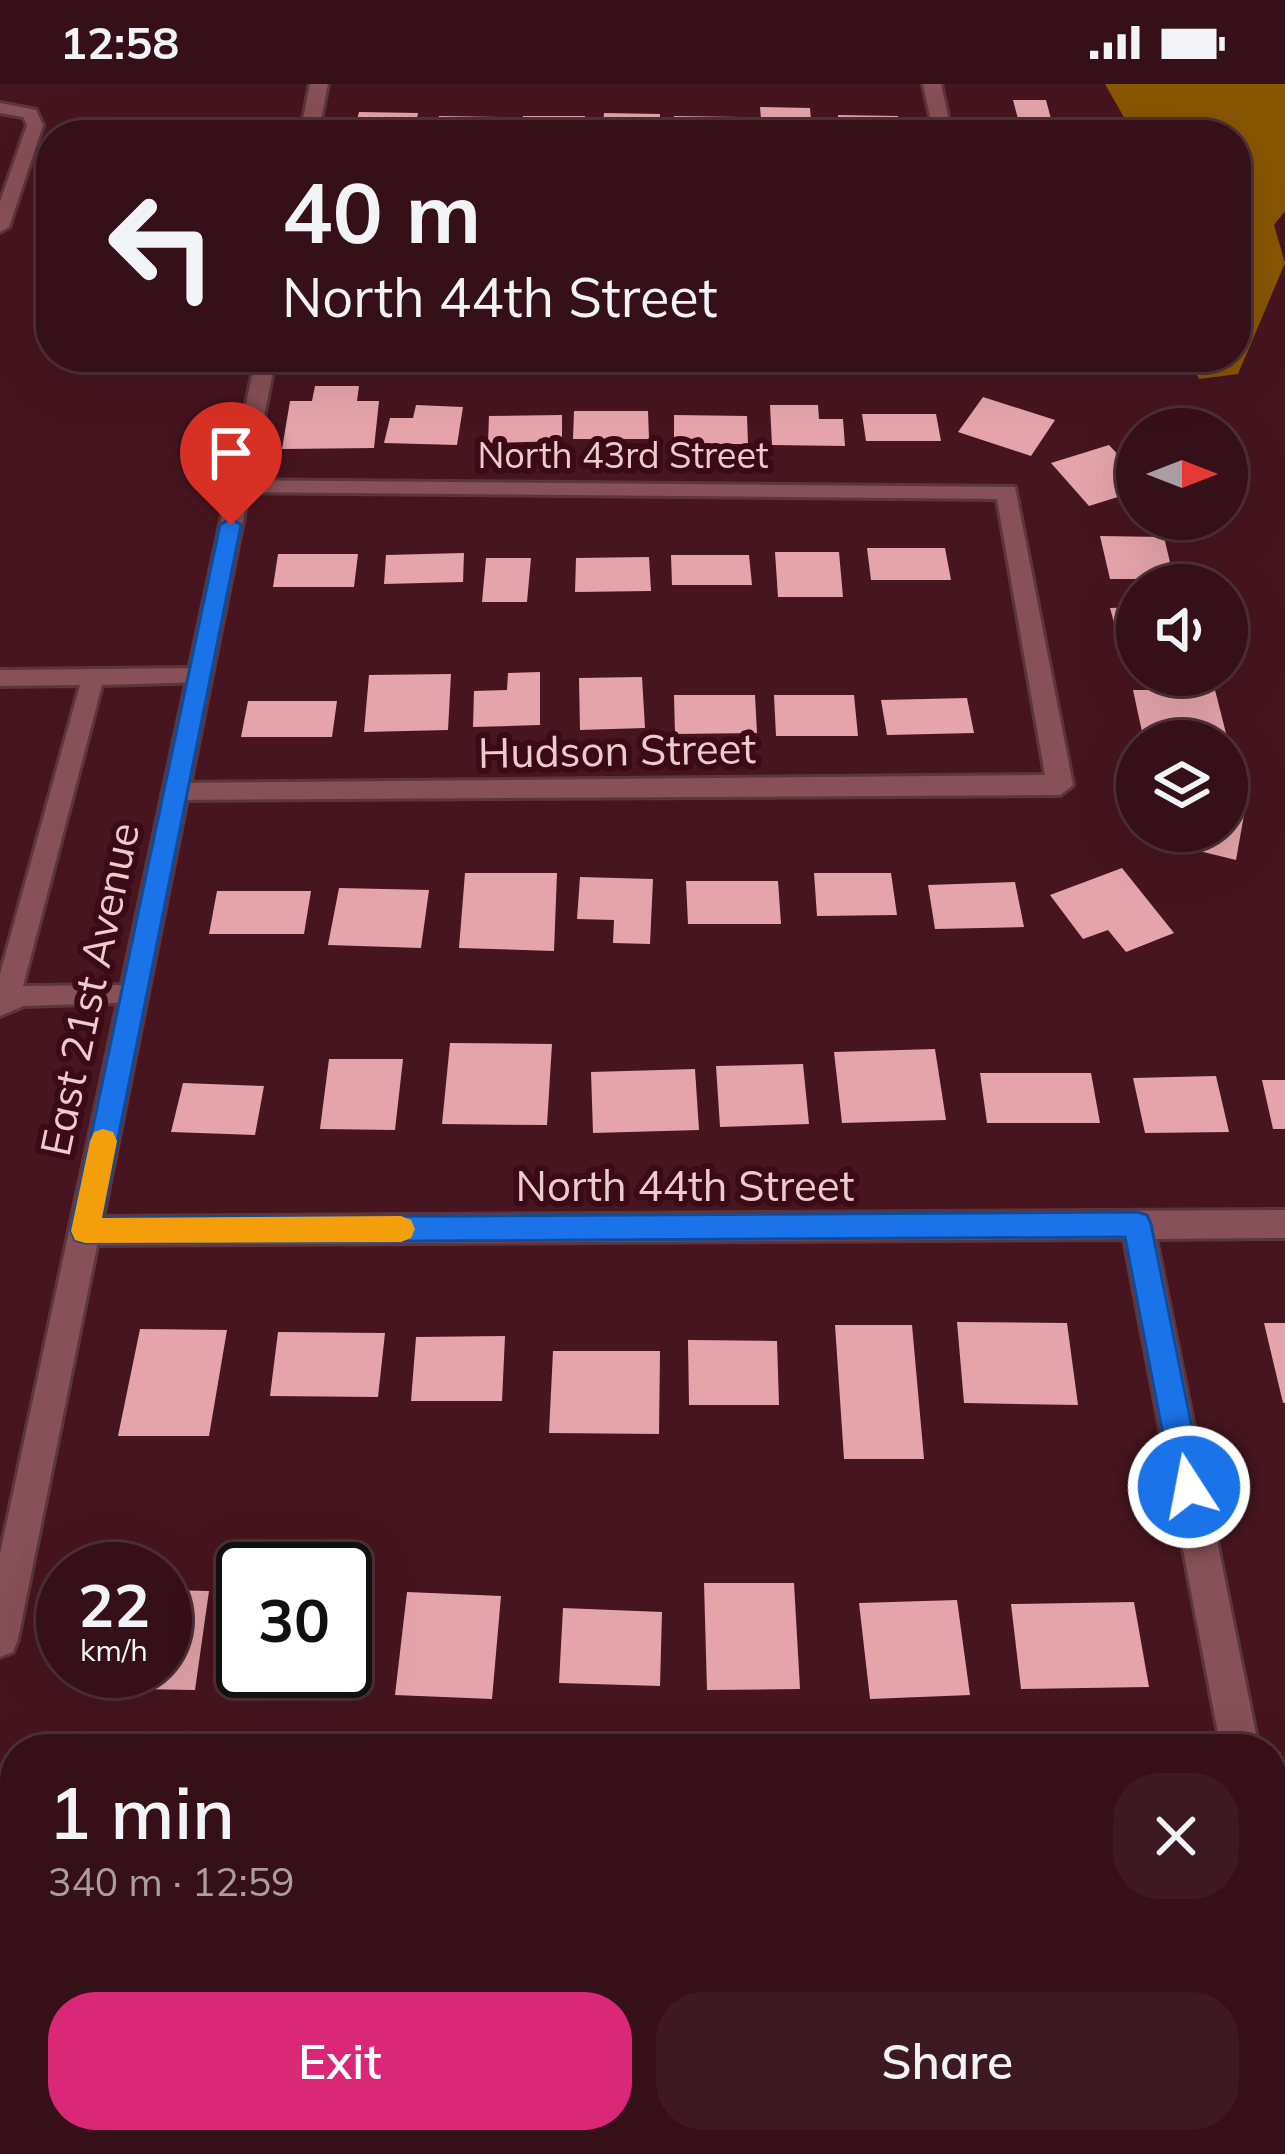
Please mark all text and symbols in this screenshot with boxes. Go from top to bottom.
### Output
text: 12:58 [60,14,179,70]
text: 40 m [282,159,481,264]
icon: left [84,168,240,324]
text: North 44th Street [282,263,718,331]
pin [180,402,282,525]
north arrow [1116,408,1248,540]
map controls [1116,408,1248,852]
icon: arrive [198,420,264,486]
street label: North 43rd Street [477,432,769,477]
button: sound [1116,564,1248,696]
button: layers [1116,720,1248,852]
street label: Hudson Street [477,721,757,779]
street label: East 21st Avenue [28,818,150,1160]
street label: North 44th Street [516,1159,854,1212]
position arrow [1126,1424,1252,1550]
speed limit sign: 30 [216,1542,372,1698]
text: 22 [78,1567,150,1642]
text: km/h [80,1631,148,1669]
text: 1 min [48,1767,235,1857]
button: close [1113,1773,1239,1899]
text: 340 m · 12:59 [48,1857,294,1906]
button: Exit [48,1992,632,2130]
button: Share [656,1992,1239,2130]

